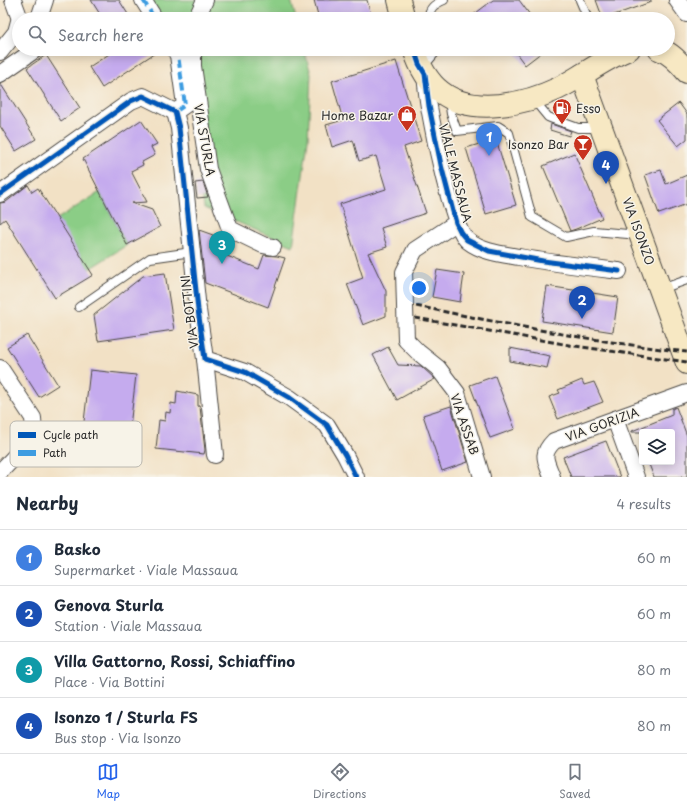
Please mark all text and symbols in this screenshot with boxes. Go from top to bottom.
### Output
search box [12,12,675,56]
icon: search [26,23,48,45]
text: Search here [58,23,144,46]
fuel station icon: Esso [551,97,573,125]
place label: Esso [576,99,601,117]
street label: VIA STURLA [190,102,220,178]
shop icon: Home Bazar [396,104,418,132]
place label: Home Bazar [321,106,394,124]
street label: VIALE MASSAUA [435,122,477,225]
pin: 1 [476,123,502,156]
bar icon: Isonzo Bar [572,133,594,161]
place label: Isonzo Bar [508,135,570,153]
pin: 4 [593,151,619,184]
street label: VIA ISONZO [618,195,660,267]
pin: 3 [209,231,235,264]
street label: VIA BOTTINI [176,274,202,350]
your location [409,278,429,298]
pin: 2 [569,286,595,319]
street label: VIA ASSAB [446,391,484,457]
street label: VIA GORIZIA [563,402,641,446]
legend [10,421,142,467]
text: Cycle path [43,426,98,443]
map controls [639,429,675,465]
button: layers [639,429,675,465]
text: Path [43,444,67,461]
text: Nearby [16,490,78,516]
text: 4 results [617,494,671,513]
text: Basko [54,537,101,560]
text: 1 [26,548,32,567]
text: 60 m [637,548,671,567]
text: Supermarket · Viale Massaua [54,560,238,579]
text: Genova Sturla [54,593,164,616]
text: 2 [24,604,34,623]
text: 60 m [637,604,671,623]
text: Station · Viale Massaua [54,616,202,635]
text: Villa Gattorno, Rossi, Schiaffino [54,649,295,672]
text: 3 [25,660,33,679]
text: 80 m [637,660,671,679]
text: Place · Via Bottini [54,672,165,691]
text: Isonzo 1 / Sturla FS [54,705,198,728]
text: 4 [25,716,33,735]
text: 80 m [637,716,671,735]
text: Bus stop · Via Isonzo [54,728,181,747]
tab: Map [96,761,120,802]
tab: Directions [313,761,366,802]
tab: Saved [559,761,591,802]

